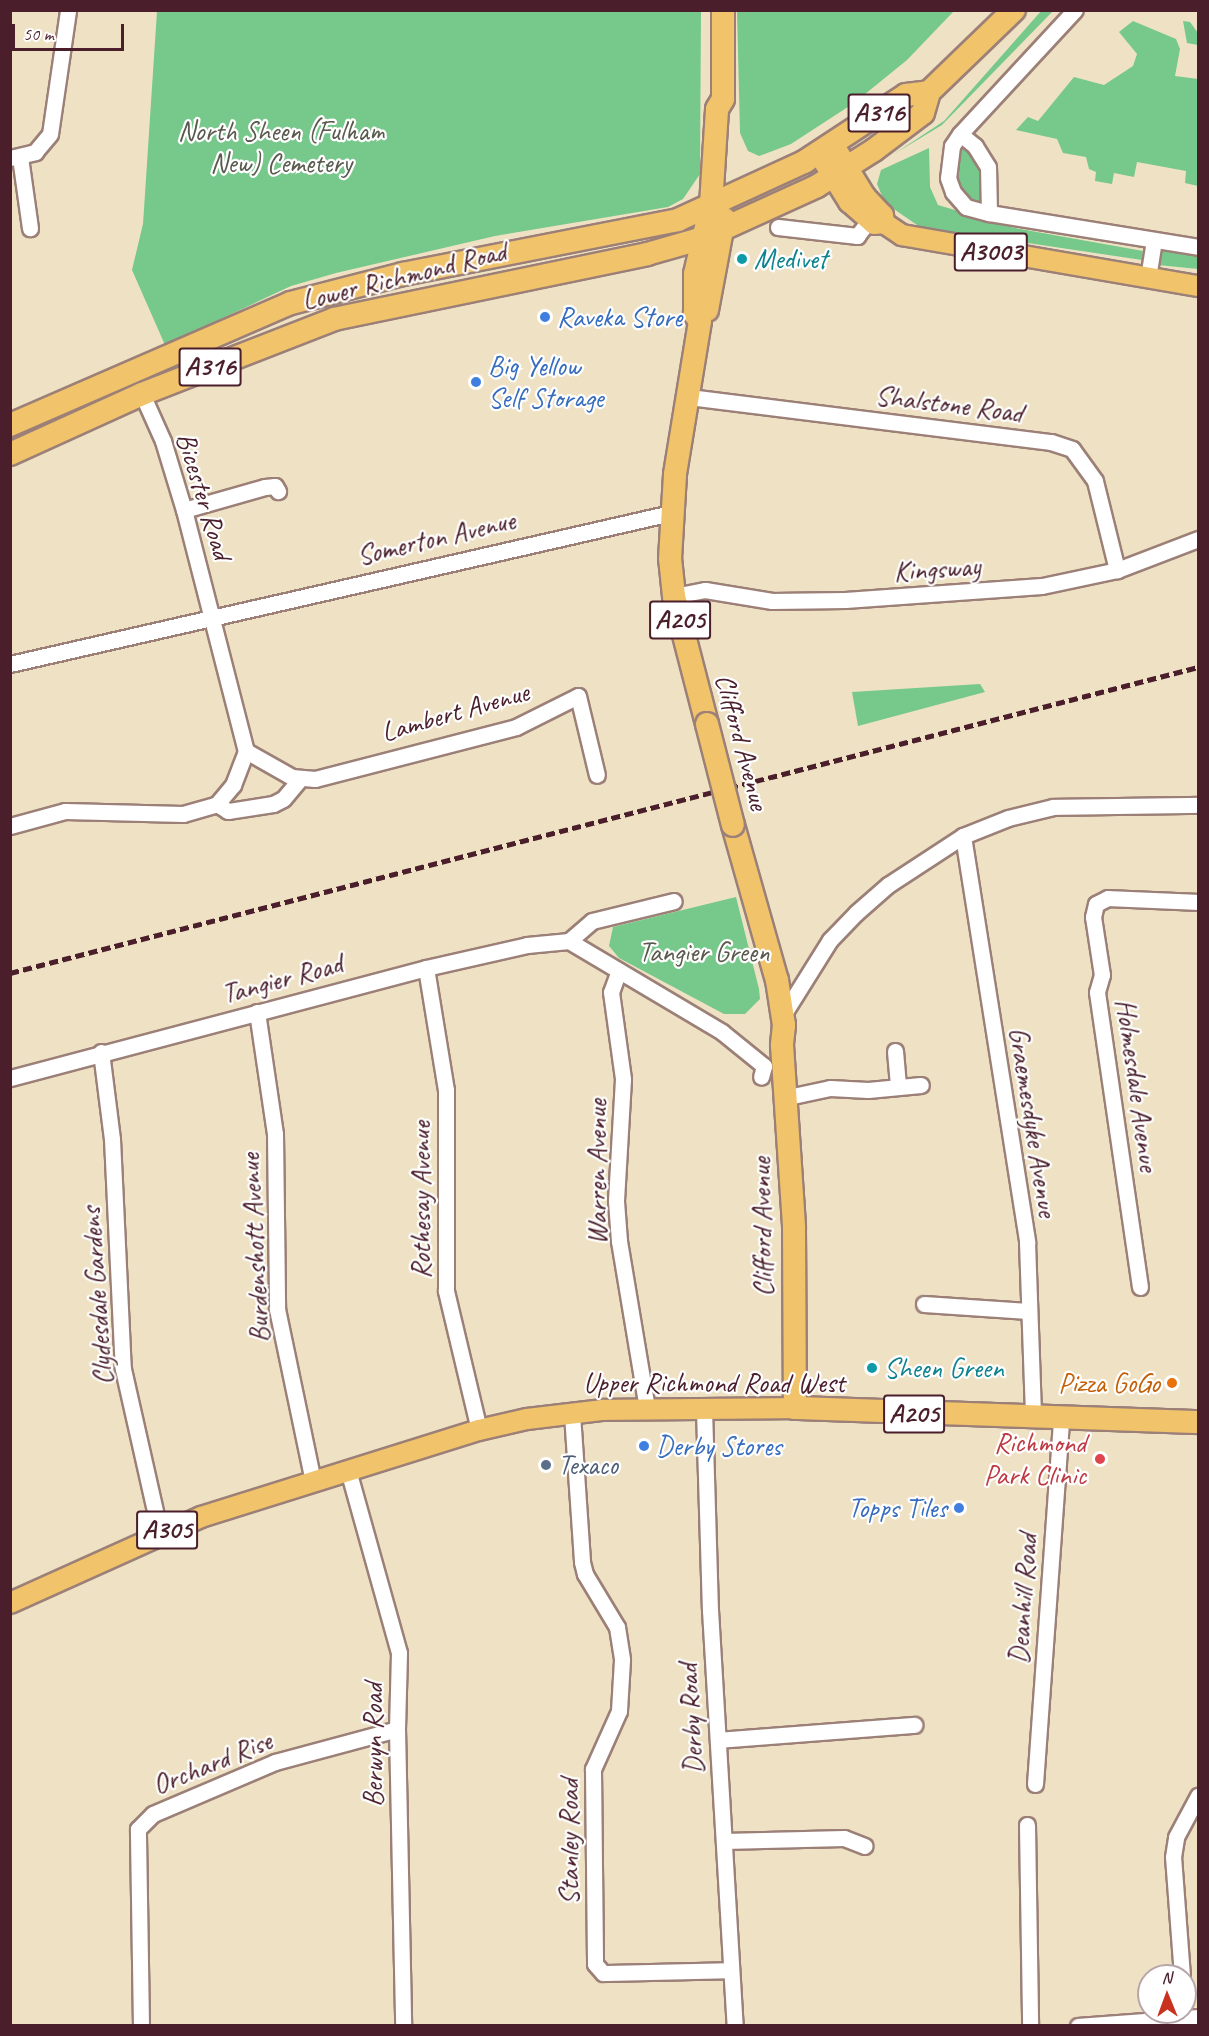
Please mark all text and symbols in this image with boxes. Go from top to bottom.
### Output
scale bar [15,12,128,50]
text: 50 m [23,23,54,45]
road number: A316 [848,89,910,137]
park label: North Sheen (Fulham New) Cemetery [178,114,384,180]
road number: A3003 [954,228,1028,276]
street label: Lower Richmond Road [299,235,509,317]
place label: Medivet [754,242,827,276]
marker: Medivet [735,252,749,266]
place label: Raveka Store [557,300,683,334]
marker: Raveka Store [538,310,552,324]
road number: A316 [178,343,242,391]
place label: Big Yellow Self Storage [488,349,604,415]
marker: Big Yellow Self Storage [469,375,483,389]
street label: Shalstone Road [873,378,1025,430]
street label: Bicester Road [169,429,239,563]
street label: Somerton Avenue [354,504,518,572]
street label: Kingsway [893,549,981,589]
road number: A205 [648,596,712,644]
street label: Clifford Avenue [708,670,776,814]
street label: Lambert Avenue [378,675,532,749]
park label: Tangier Green [639,935,769,969]
street label: Tangier Road [218,947,346,1011]
street label: Holmesdale Avenue [1108,997,1166,1173]
street label: Graemesdyke Avenue [1001,1025,1065,1219]
street label: Warren Avenue [580,1099,614,1245]
street label: Rothesay Avenue [404,1121,438,1279]
street label: Burdenshott Avenue [233,1152,277,1344]
street label: Clifford Avenue [744,1157,780,1297]
street label: Clydesdale Gardens [74,1206,120,1386]
place label: Sheen Green [884,1351,1003,1385]
marker: Sheen Green [865,1361,879,1375]
street label: Upper Richmond Road West [583,1366,845,1400]
place label: Pizza GoGo [1059,1366,1160,1400]
marker: Pizza GoGo [1165,1376,1179,1390]
road number: A205 [882,1390,946,1438]
place label: Richmond Park Clinic [983,1426,1086,1492]
place label: Derby Stores [656,1429,782,1463]
marker: Derby Stores [637,1439,651,1453]
place label: Texaco [558,1448,618,1482]
marker: Richmond Park Clinic [1091,1450,1109,1468]
marker: Texaco [539,1458,553,1472]
place label: Topps Tiles [848,1491,947,1525]
marker: Topps Tiles [952,1501,966,1515]
road number: A305 [136,1506,198,1554]
street label: Deanhill Road [1002,1533,1044,1665]
street label: Derby Road [671,1663,711,1775]
street label: Berwyn Road [356,1683,390,1807]
street label: Orchard Rise [148,1724,276,1802]
street label: Stanley Road [552,1779,586,1905]
north arrow [1137,1964,1197,2024]
text: N [1162,1968,1172,1988]

